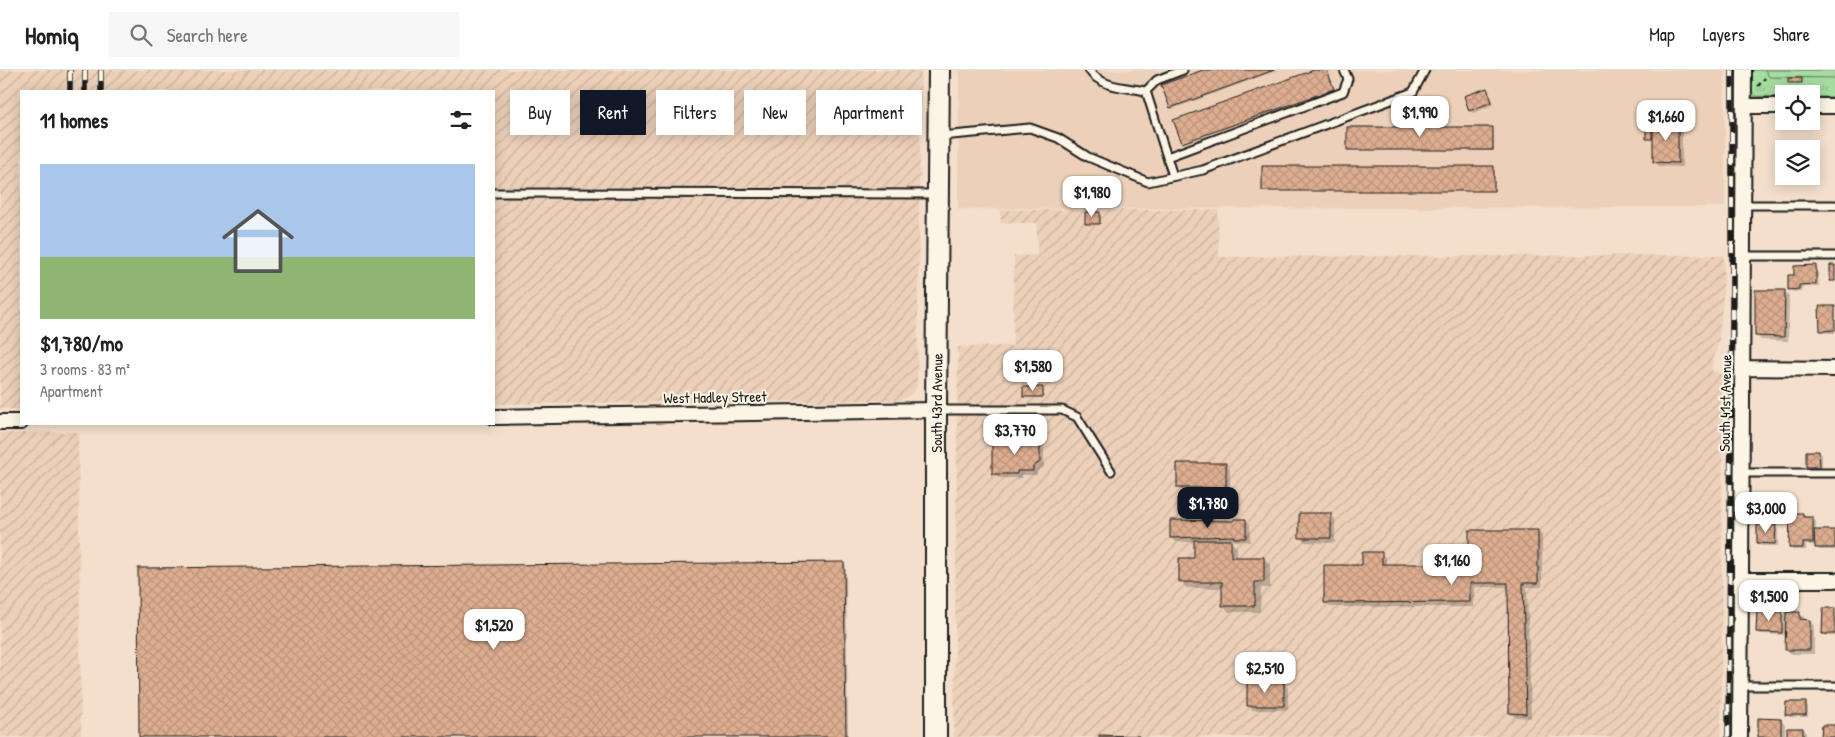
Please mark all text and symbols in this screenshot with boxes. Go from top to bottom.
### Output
search box [109,12,459,57]
text: Homiq [25,19,79,51]
icon: search [127,21,155,49]
text: Search here [167,22,248,48]
text: Map [1649,22,1675,47]
text: Layers [1703,22,1745,47]
text: Share [1773,22,1810,47]
map controls [1775,85,1820,185]
button: locate [1775,85,1820,130]
chip: Buy [510,90,570,135]
chip: Rent [580,90,646,135]
chip: Filters [656,90,734,135]
chip: New [744,90,806,135]
chip: Apartment [816,90,922,135]
pin: $1,990 [1379,96,1461,138]
pin: $1,660 [1625,100,1707,142]
text: $1,990 [1402,101,1438,123]
text: $1,660 [1647,105,1685,127]
text: 11 homes [40,106,108,135]
icon: filters [447,106,475,134]
button: layers [1775,140,1820,185]
pin: $1,980 [1051,176,1133,218]
text: $1,980 [1073,181,1111,203]
icon: home [213,196,303,286]
text: $1,780/mo [40,329,123,358]
pin: $1,580 [992,350,1074,392]
street label: South 43rd Avenue [925,353,947,453]
street label: South 41st Avenue [1714,354,1736,452]
text: $1,580 [1014,355,1052,377]
text: 3 rooms · 83 m² [40,358,130,380]
text: Apartment [40,380,103,402]
street label: West Hadley Street [663,386,768,408]
pin: $3,770 [974,414,1056,456]
text: $3,770 [994,419,1036,441]
pin: $1,780 [1167,486,1249,529]
text: $1,780 [1188,492,1228,514]
pin: $3,000 [1725,492,1807,534]
text: $3,000 [1746,497,1786,519]
pin: $1,160 [1411,544,1493,586]
text: $1,160 [1434,549,1470,571]
pin: $1,500 [1728,580,1810,622]
text: $1,500 [1750,585,1788,607]
pin: $1,520 [453,608,535,651]
text: $1,520 [475,614,513,636]
pin: $2,510 [1224,652,1306,694]
text: $2,510 [1246,657,1284,679]

